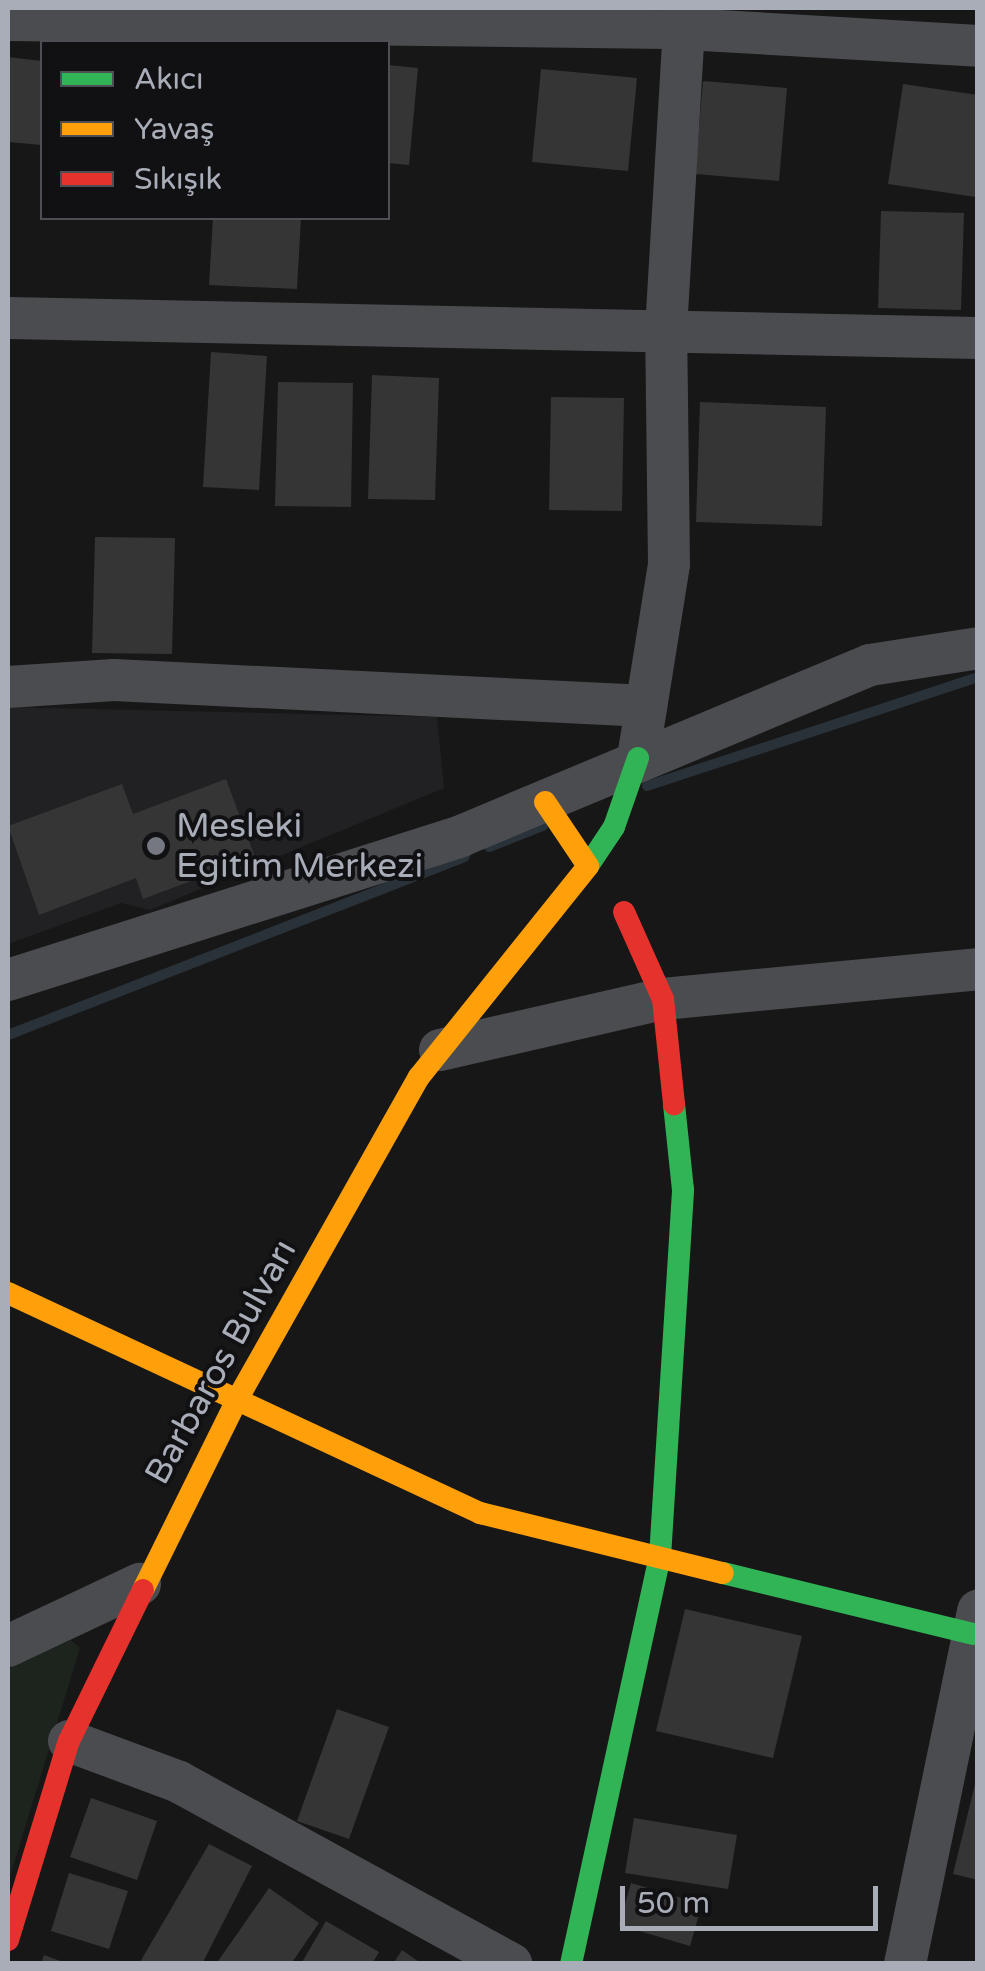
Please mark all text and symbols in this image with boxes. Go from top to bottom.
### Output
legend [40,40,390,220]
text: Akıcı [134,61,203,98]
text: Yavaş [134,111,214,148]
text: Sıkışık [134,161,222,198]
place label: Mesleki Egitim Merkezi [176,805,423,887]
marker: Mesleki Egitim Merkezi [145,835,167,857]
street label: Barbaros Bulvarı [136,1232,306,1492]
scale bar [625,1866,882,1928]
text: 50 m [637,1885,710,1922]

